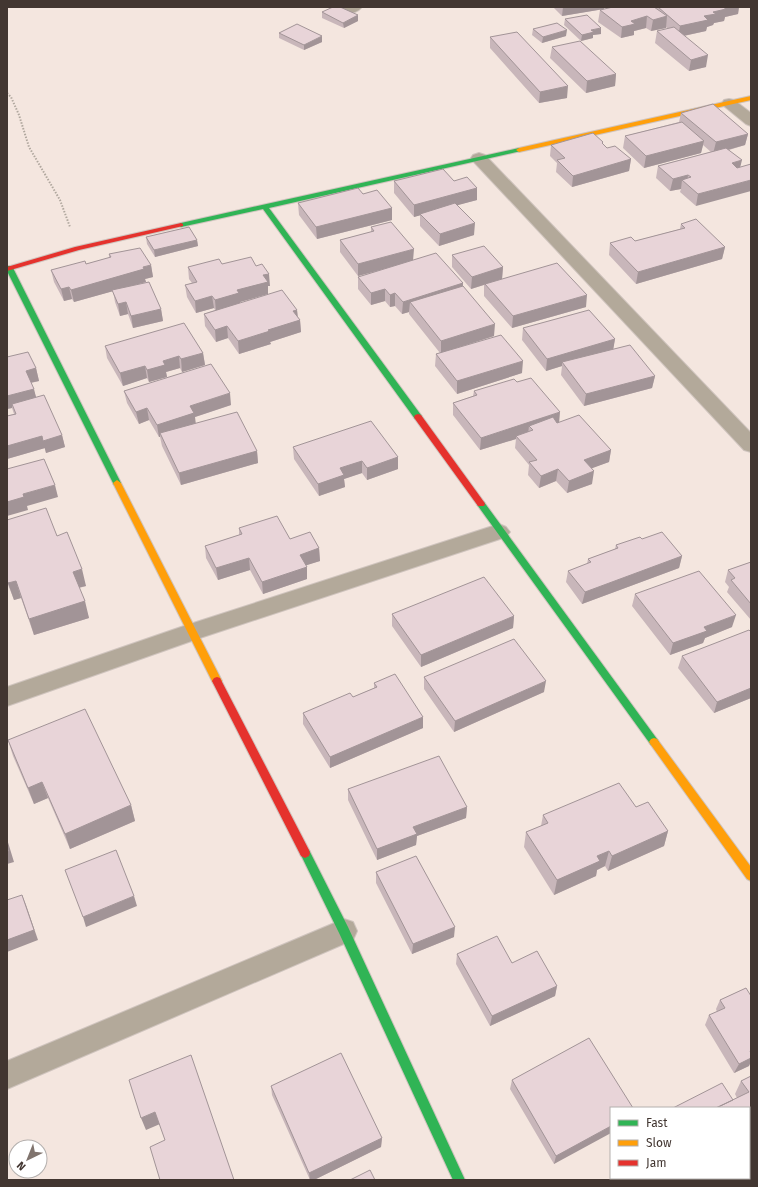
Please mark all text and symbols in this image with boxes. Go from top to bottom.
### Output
legend [610,1107,750,1179]
text: Fast [646,1116,668,1130]
text: Slow [646,1136,672,1150]
north arrow [8,1139,48,1179]
text: Jam [646,1156,666,1170]
text: N [14,1159,29,1173]

